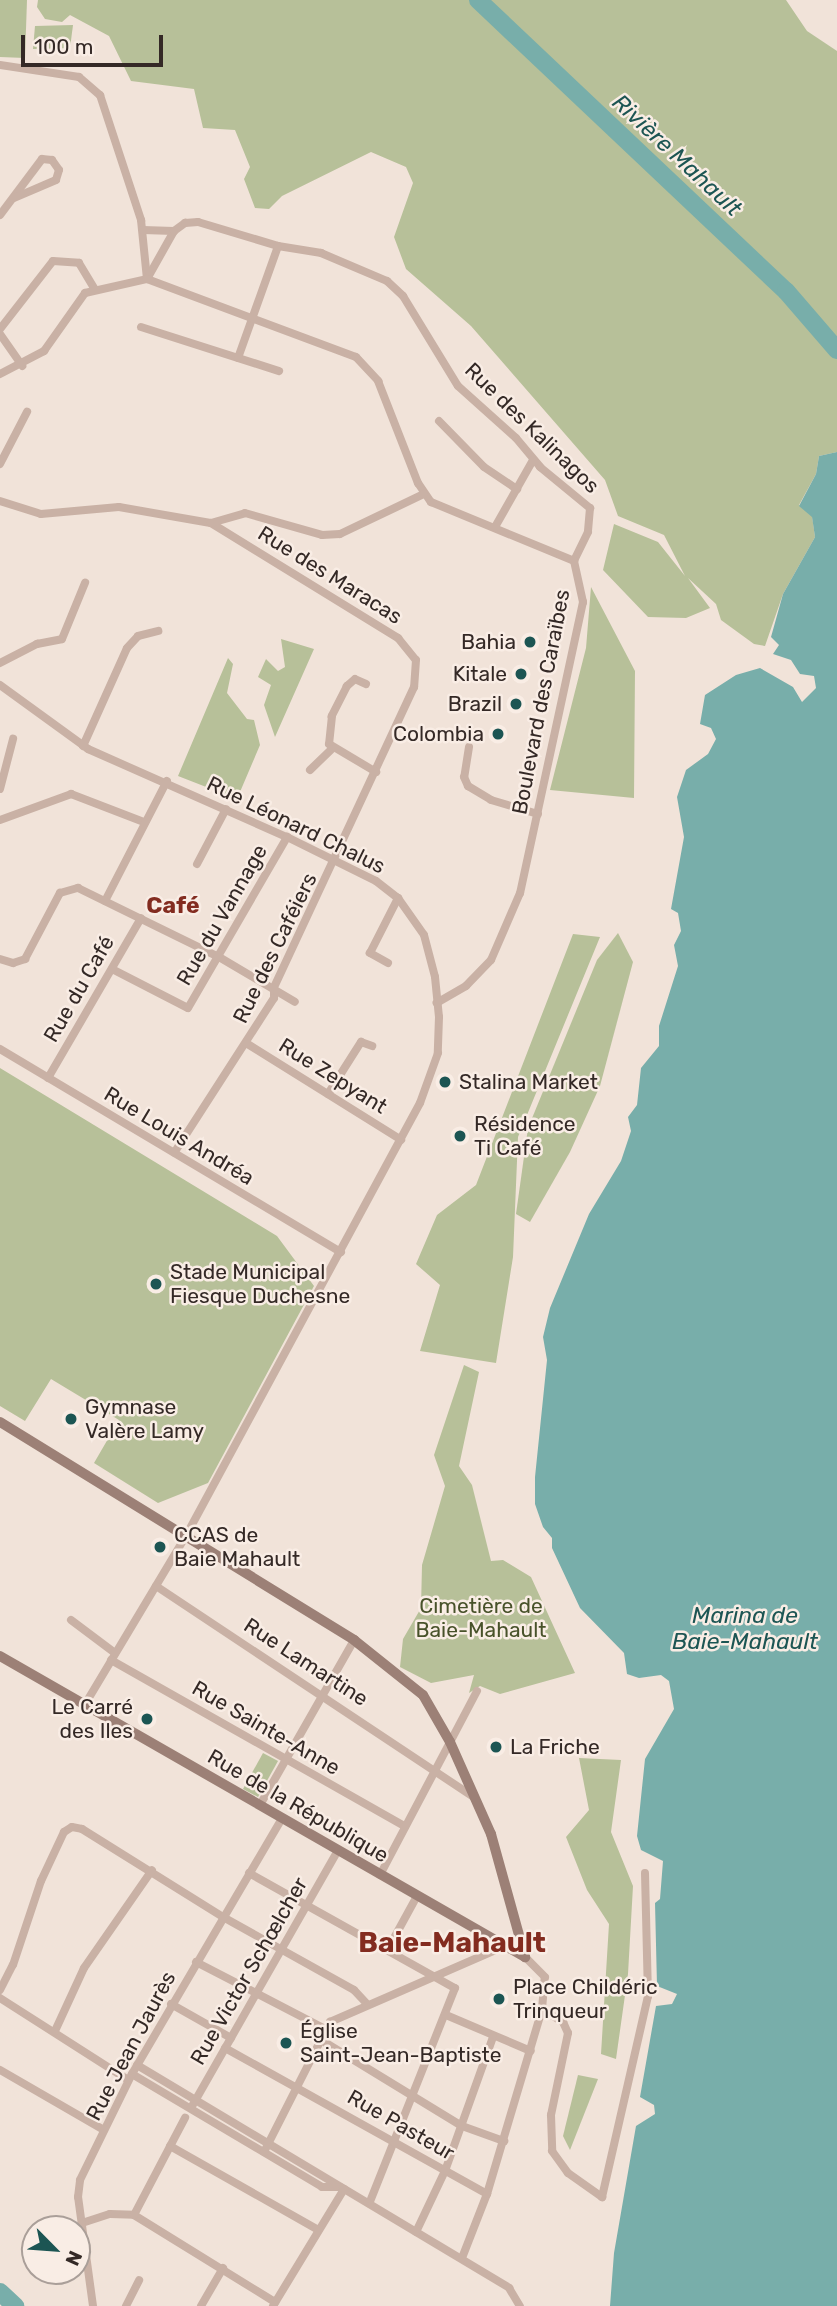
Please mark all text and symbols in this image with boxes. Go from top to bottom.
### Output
scale bar [24,21,166,65]
text: 100 m [34,34,93,59]
water label: Rivière Mahault [607,88,747,222]
street label: Rue des Kalinagos [459,357,605,499]
street label: Rue des Maracas [253,521,407,629]
street label: Boulevard des Caraïbes [507,587,575,817]
place label: Bahia [461,629,516,655]
marker: Bahia [522,634,538,650]
place label: Kitale [453,661,507,687]
marker: Kitale [513,666,529,682]
place label: Brazil [448,691,502,717]
marker: Brazil [508,696,524,712]
place label: Colombia [393,721,484,747]
marker: Colombia [490,726,506,742]
street label: Rue Léonard Chalus [203,771,389,879]
street label: Rue du Vannage [171,840,273,990]
street label: Rue des Caféiers [228,869,322,1027]
district label: Café [146,891,200,919]
street label: Rue du Café [38,931,120,1047]
street label: Rue Zepyant [274,1033,392,1119]
place label: Stalina Market [459,1069,598,1095]
marker: Stalina Market [437,1074,453,1090]
street label: Rue Louis Andréa [99,1081,259,1191]
place label: Résidence Ti Café [474,1111,576,1161]
marker: Résidence Ti Café [452,1128,468,1144]
place label: Stade Municipal Fiesque Duchesne [170,1259,350,1309]
marker: Stade Municipal Fiesque Duchesne [148,1276,164,1292]
place label: Gymnase Valère Lamy [85,1394,204,1444]
marker: Gymnase Valère Lamy [63,1411,79,1427]
place label: CCAS de Baie Mahault [174,1522,300,1572]
marker: CCAS de Baie Mahault [152,1539,168,1555]
park label: Cimetière de Baie-Mahault [415,1593,547,1643]
water label: Marina de Baie-Mahault [672,1601,818,1655]
street label: Rue Lamartine [239,1613,373,1711]
street label: Rue Sainte-Anne [188,1675,344,1781]
place label: Le Carré des Iles [51,1694,133,1744]
marker: Le Carré des Iles [139,1711,155,1727]
place label: La Friche [510,1734,600,1760]
marker: La Friche [488,1739,504,1755]
street label: Rue de la République [203,1744,393,1868]
street label: Rue Victor Schœlcher [185,1872,313,2070]
district label: Baie-Mahault [358,1926,546,1960]
street label: Rue Jean Jaurès [81,1967,181,2125]
place label: Place Childéric Trinqueur [513,1974,658,2024]
marker: Place Childéric Trinqueur [491,1991,507,2007]
place label: Église Saint-Jean-Baptiste [300,2018,502,2068]
marker: Église Saint-Jean-Baptiste [278,2035,294,2051]
street label: Rue Pasteur [343,2084,459,2166]
north arrow [21,2215,91,2285]
text: N [60,2247,87,2269]

